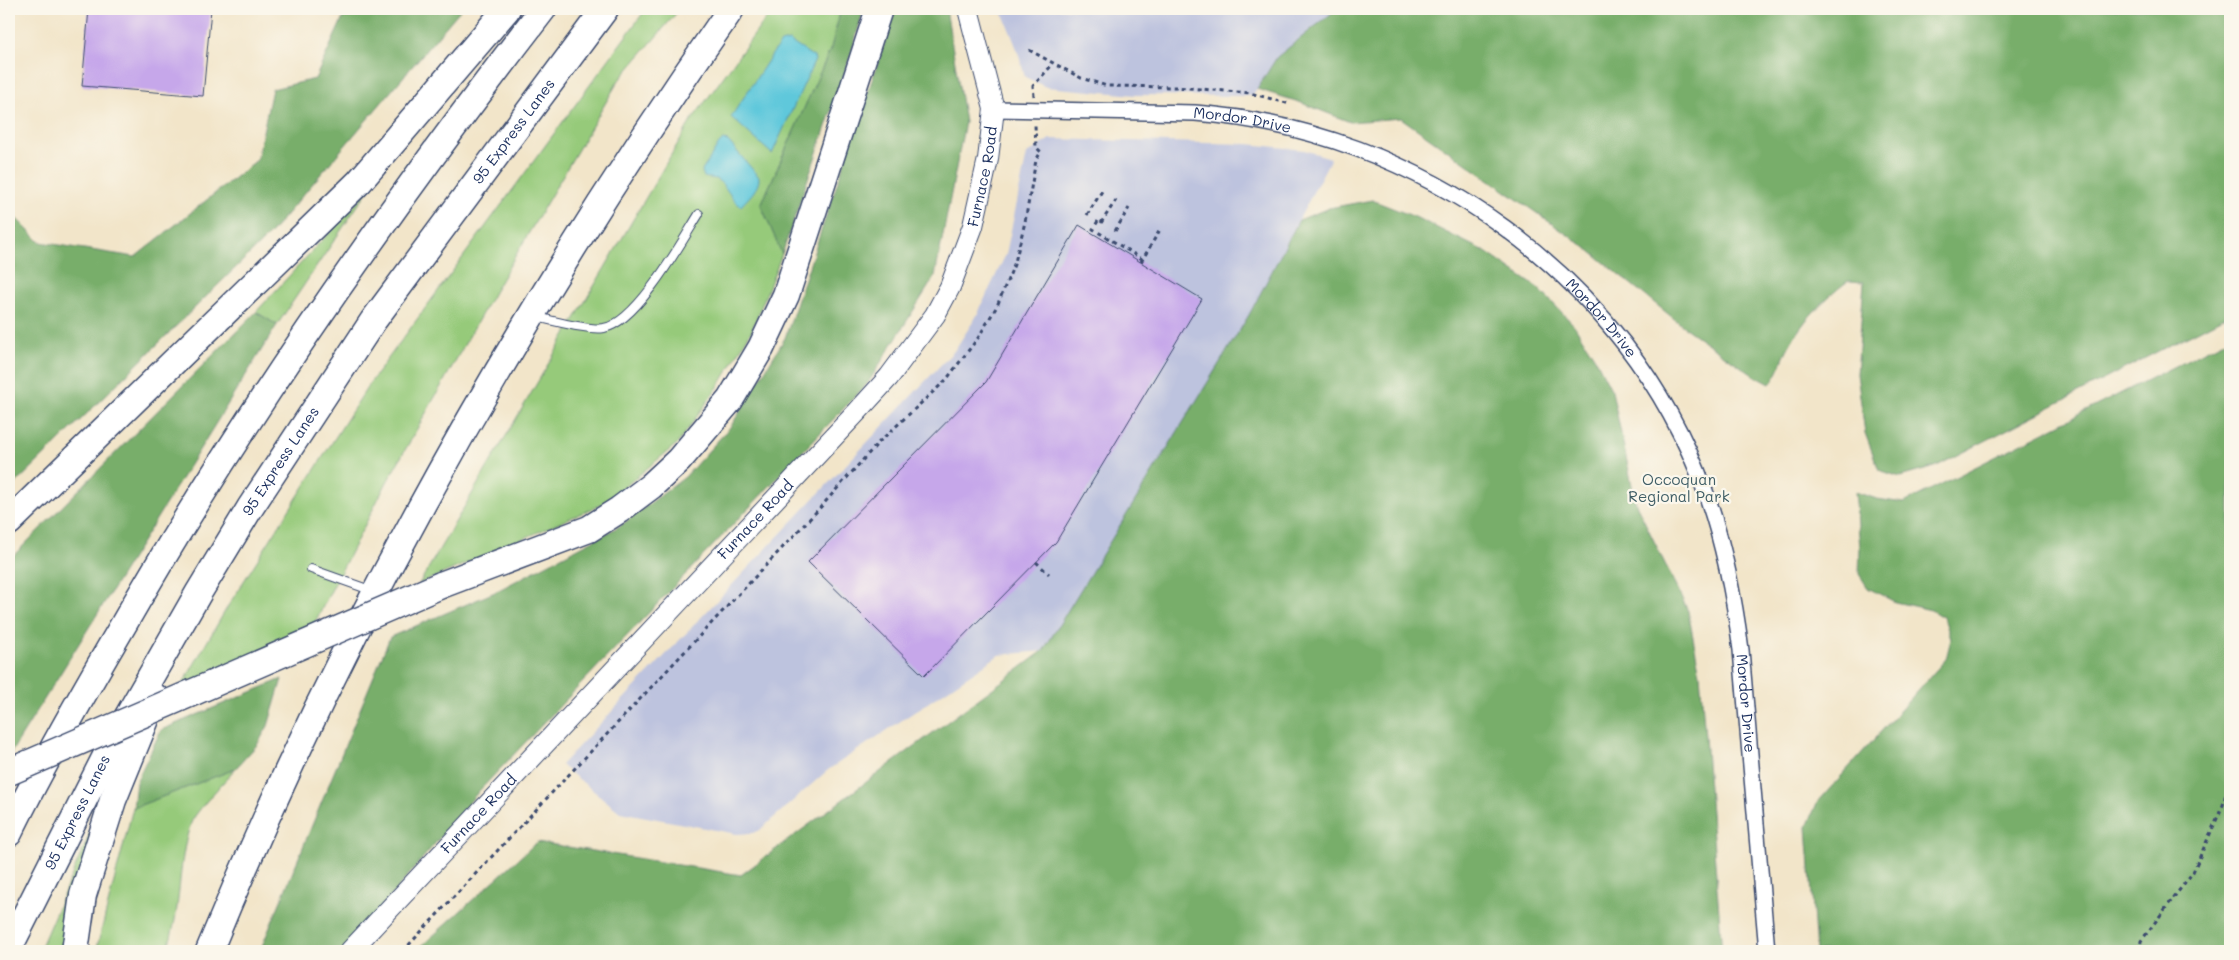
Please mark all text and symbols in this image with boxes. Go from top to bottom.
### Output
street label: 95 Express Lanes [467,74,559,187]
street label: Mordor Drive [1193,102,1294,137]
street label: Furnace Road [962,125,1001,229]
street label: Mordor Drive [1562,273,1642,361]
street label: 95 Express Lanes [237,402,323,519]
park label: Occoquan Regional Park [1628,469,1730,506]
street label: Furnace Road [713,475,797,563]
street label: Mordor Drive [1732,653,1761,753]
street label: 95 Express Lanes [39,751,114,873]
street label: Furnace Road [436,769,520,857]

